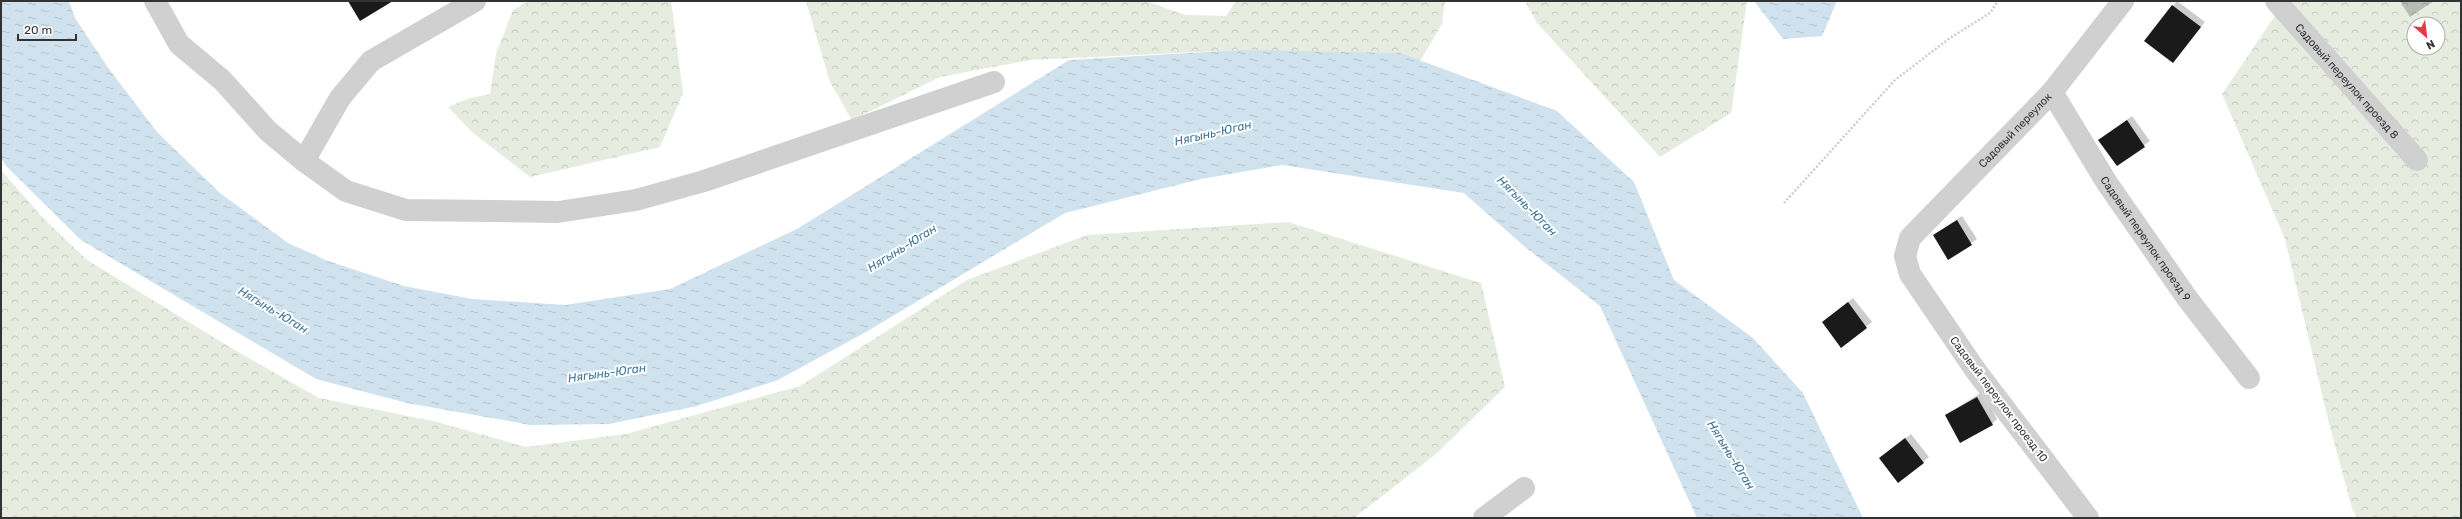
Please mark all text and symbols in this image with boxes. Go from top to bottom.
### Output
scale bar [18,16,76,42]
north arrow [2406,16,2446,56]
street label: Садовый переулок проезд 8 [2292,21,2401,142]
text: 20 m [24,23,52,37]
text: N [2424,37,2437,52]
street label: Садовый переулок [1976,90,2055,171]
water label: Нягынь-Юган [1173,117,1254,149]
water label: Нягынь-Юган [1494,173,1560,239]
street label: Садовый переулок проезд 9 [2097,174,2193,304]
water label: Нягынь-Юган [865,221,940,275]
water label: Нягынь-Юган [236,284,311,337]
street label: Садовый переулок проезд 10 [1947,334,2050,465]
water label: Нягынь-Юган [567,360,648,385]
water label: Нягынь-Юган [1704,418,1758,493]

